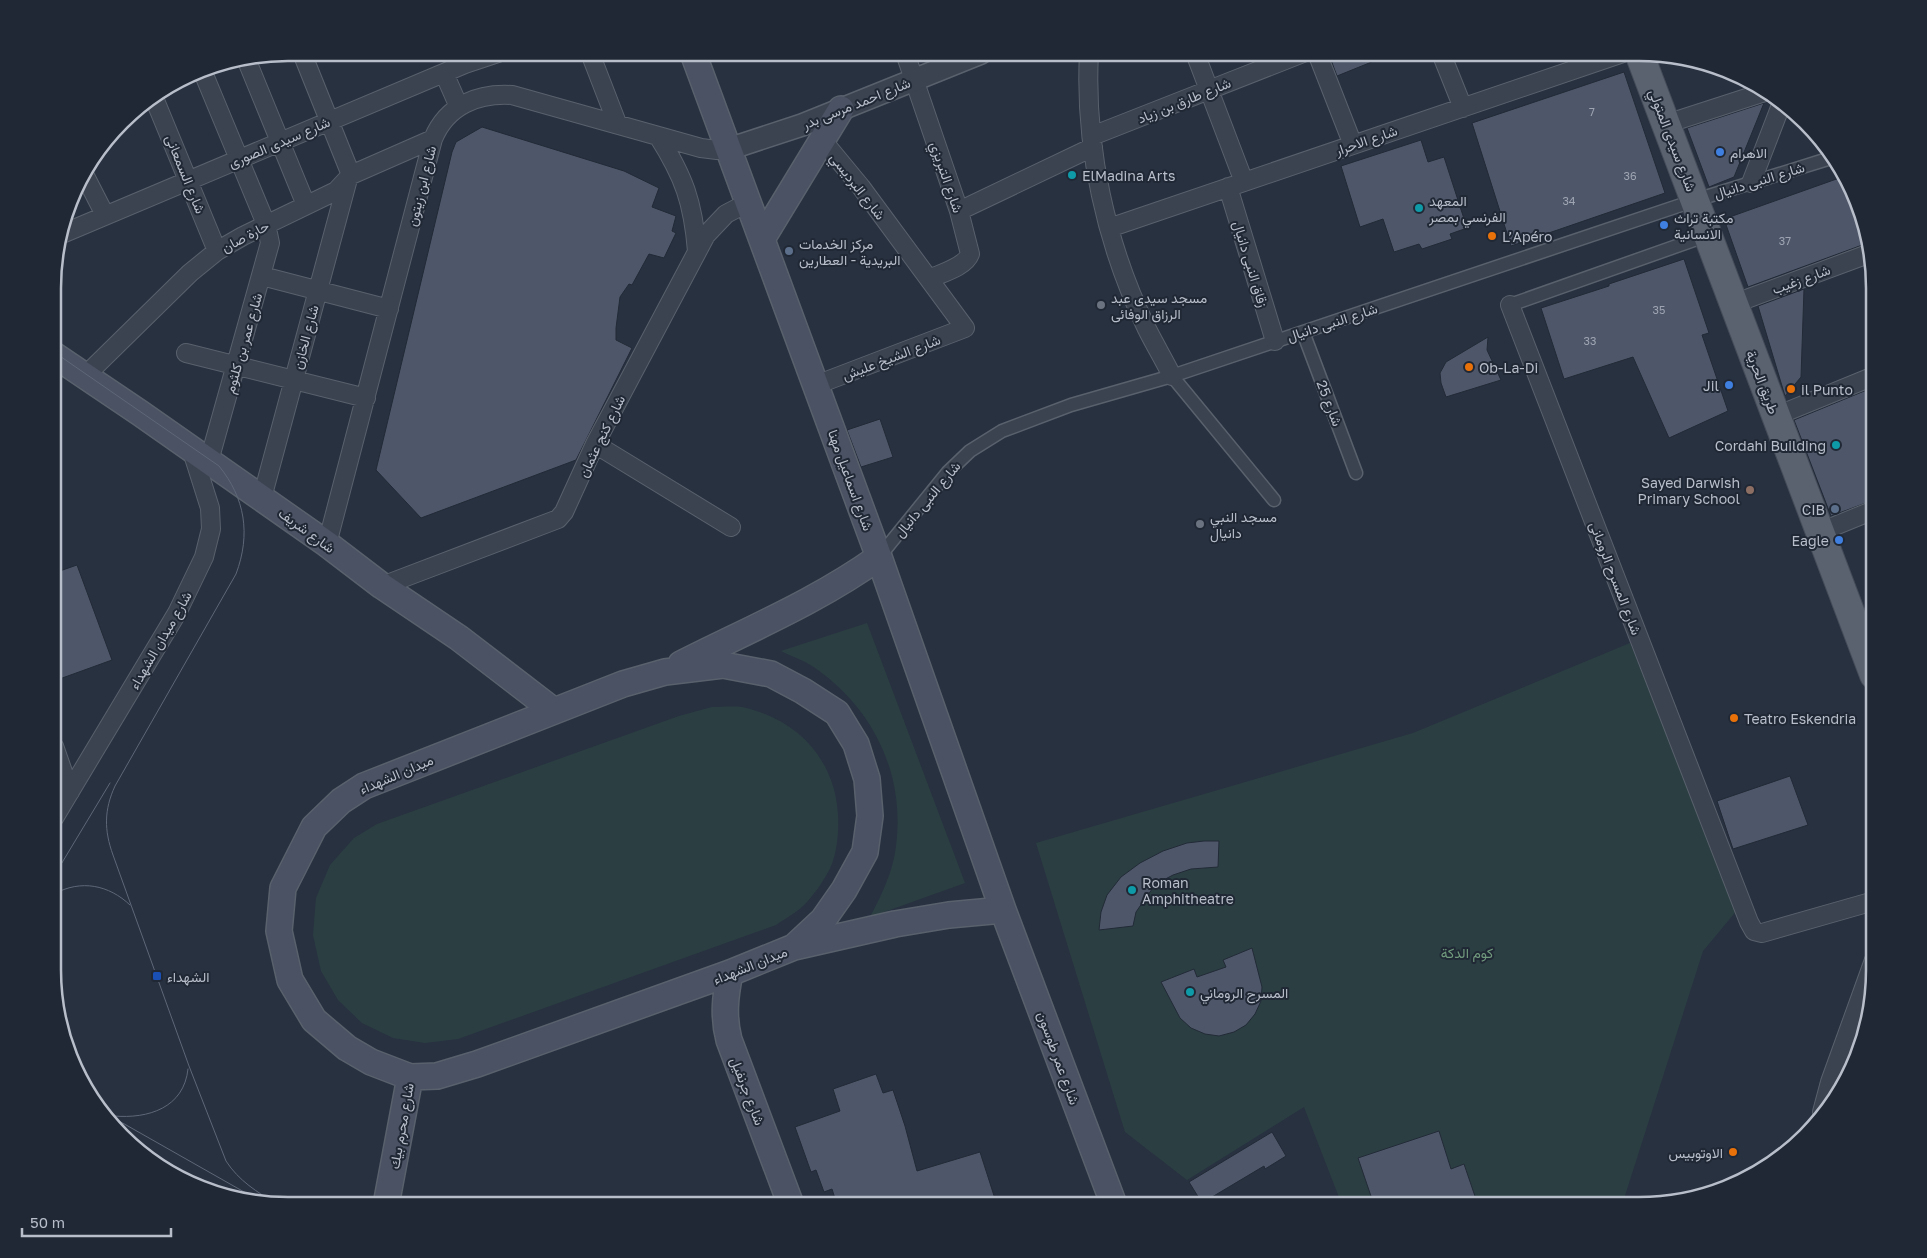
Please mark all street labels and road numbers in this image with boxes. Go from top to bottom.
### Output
street label: شارع احمد مرسى بدر [799,74,914,136]
street label: شارع طارق بن زياد [1135,74,1234,129]
street label: شارع سيدى المتولي [1642,86,1700,195]
street label: شارع سيدى الصورى [226,113,334,174]
street label: شارع الاحرار [1332,121,1400,162]
street label: شارع السمعانى [160,132,210,217]
street label: شارع التبريزي [923,139,967,216]
street label: شارع ابن زيتون [403,144,442,229]
street label: شارع البرديسي [823,149,889,225]
street label: شارع النبى دانيال [1712,158,1807,205]
street label: حارة صان [218,216,272,257]
street label: زقاق النبى دانيال [1228,219,1272,310]
street label: شارع زغيب [1770,261,1833,300]
street label: شارع عمر بن كلثوم [221,291,268,396]
street label: شارع النبى دانيال [1285,299,1380,347]
street label: شارع الخازن [288,303,325,372]
street label: شارع الشيخ عليش [839,330,944,386]
street label: طريق الحرية [1742,348,1783,417]
street label: شارع 25 [1311,378,1347,429]
street label: شارع كنج عثمان [574,392,631,481]
street label: شارع اسماعيل مهنا [822,427,877,534]
street label: شارع النبى دانيال [890,458,966,542]
street label: شارع شريف [274,504,338,559]
street label: شارع المسرح الرومانى [1584,519,1645,638]
street label: شارع ميدان الشهداء [125,588,198,694]
street label: ميدان الشهداء [356,751,436,798]
street label: ميدان الشهداء [710,942,790,989]
street label: شارع عمر طوسون [1031,1009,1084,1108]
street label: شارع جرنفيل [724,1055,769,1128]
street label: شارع محرم بيك [385,1082,420,1171]

